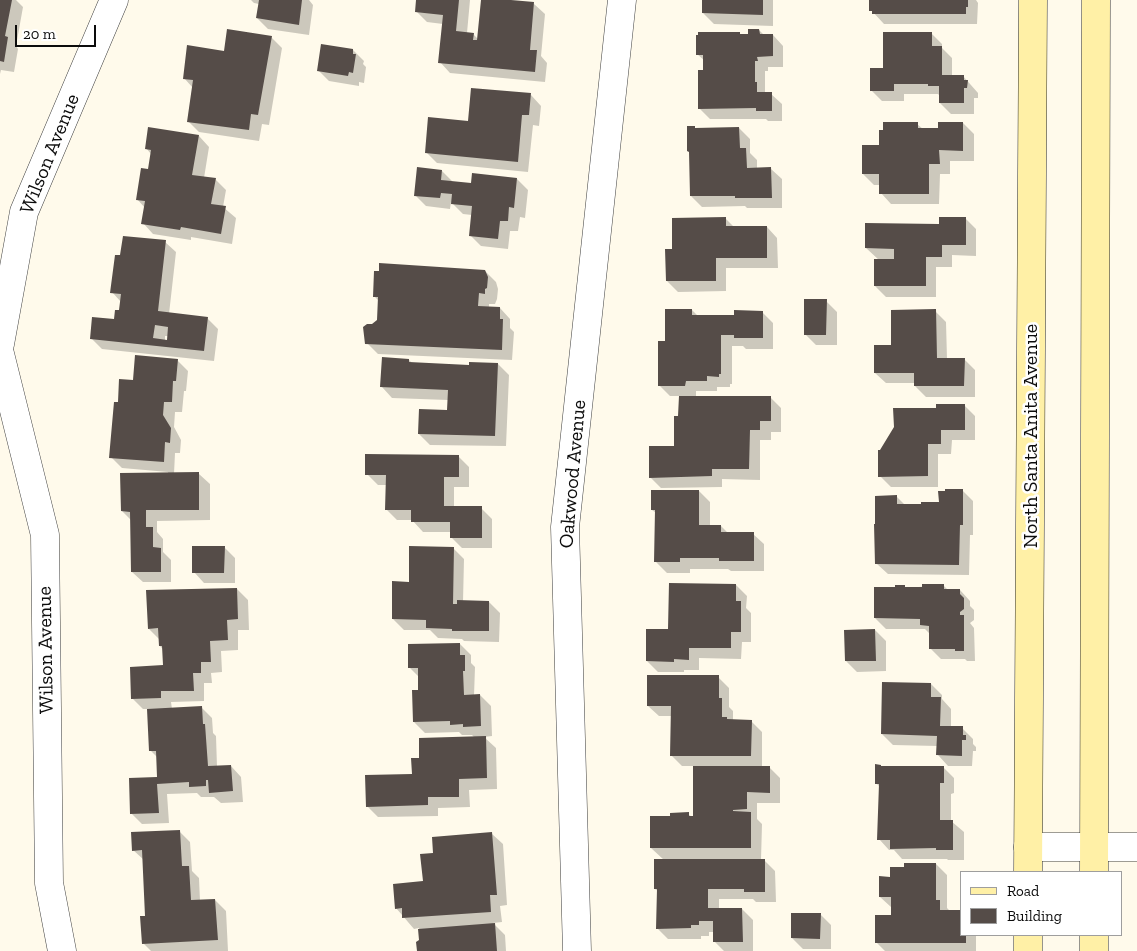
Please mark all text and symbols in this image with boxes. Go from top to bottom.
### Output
scale bar [18,15,99,47]
text: 20 m [23,25,56,43]
street label: Wilson Avenue [15,90,85,218]
street label: North Santa Anita Avenue [1019,324,1043,548]
street label: Oakwood Avenue [555,399,591,549]
street label: Wilson Avenue [33,586,59,714]
legend [960,871,1122,936]
text: Road [1007,882,1039,900]
text: Building [1007,907,1062,925]

